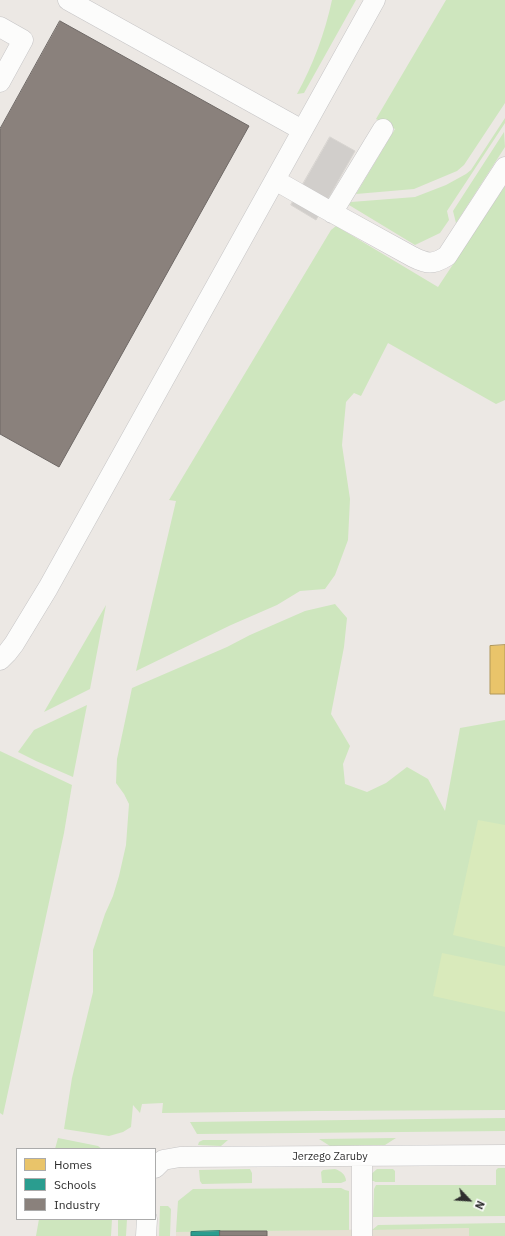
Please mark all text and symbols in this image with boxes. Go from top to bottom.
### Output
legend [16,1148,156,1220]
street label: Jerzego Zaruby [292,1150,368,1164]
text: Homes [54,1157,92,1172]
text: Schools [54,1177,96,1192]
north arrow [449,1180,489,1220]
text: Industry [54,1197,100,1212]
text: N [472,1199,488,1212]

